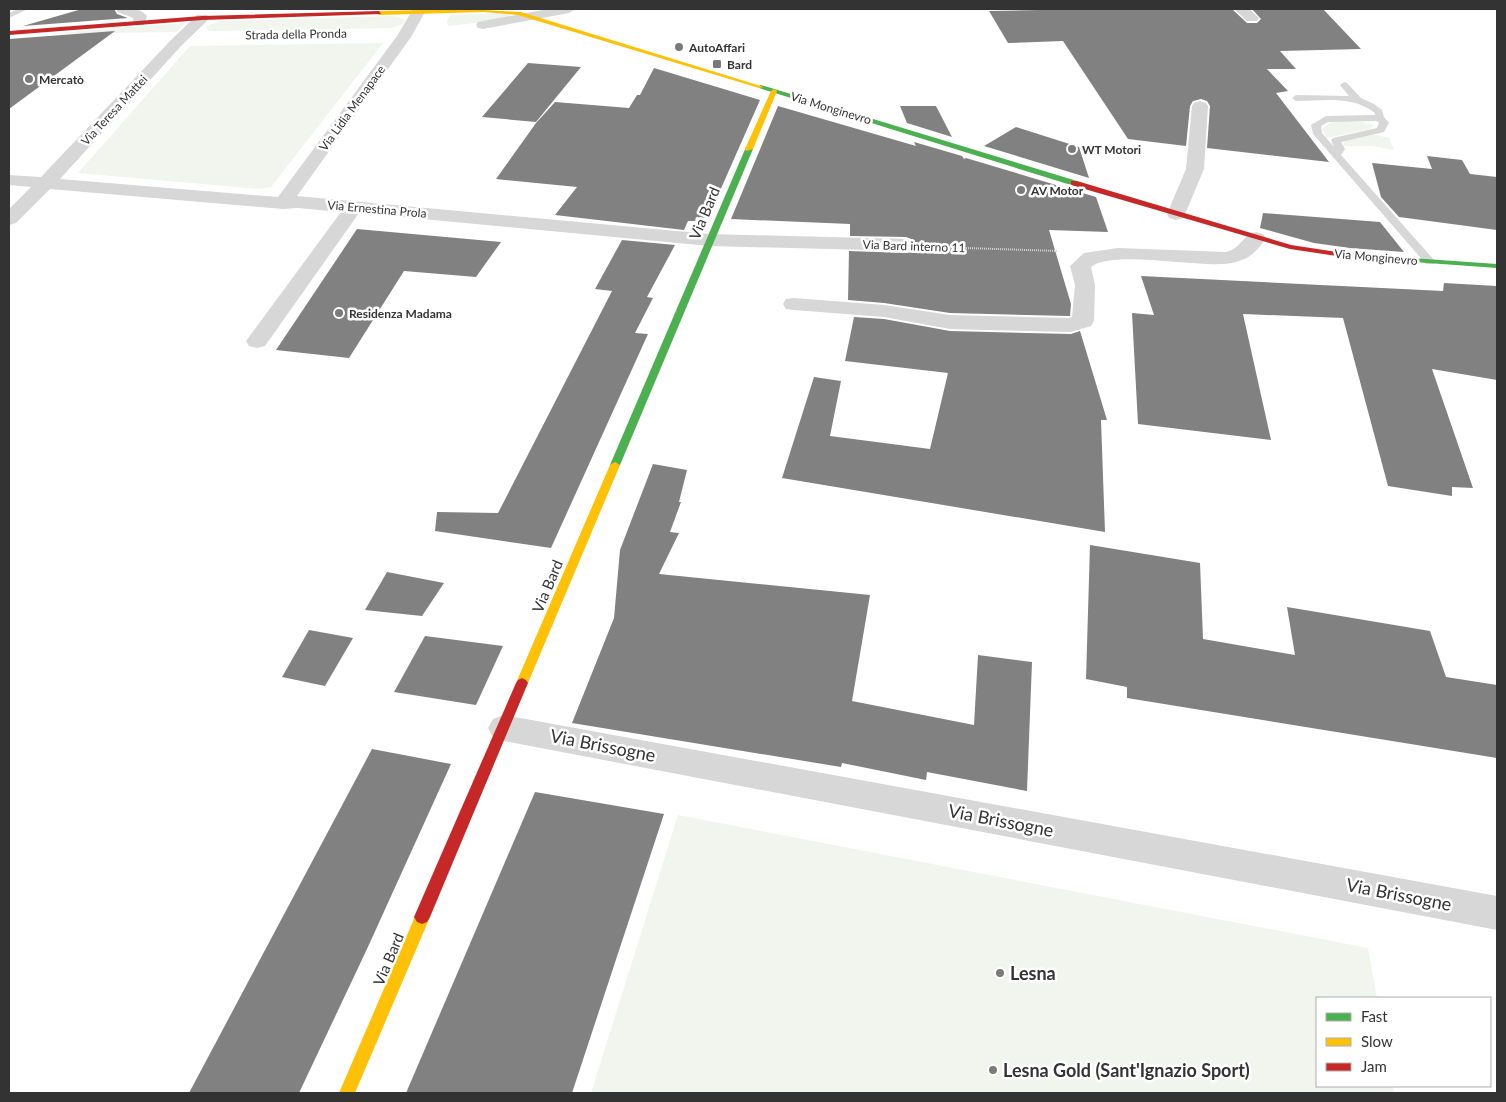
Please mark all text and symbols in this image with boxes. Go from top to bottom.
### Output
street label: Strada della Pronda [245,26,347,42]
place label: AutoAffari [688,40,745,55]
marker: AutoAffari [673,41,685,53]
place label: Bard [727,57,752,72]
marker: Bard [711,58,723,70]
street label: Via Lidia Menapace [316,62,388,154]
place label: Mercatò [39,72,84,87]
street label: Via Teresa Mattei [78,72,150,148]
marker: Mercatò [23,73,35,85]
street label: Via Monginevro [789,89,873,127]
place label: WT Motori [1082,142,1141,157]
marker: WT Motori [1066,143,1078,155]
place label: AV Motor [1030,183,1084,198]
street label: Via Bard [685,184,723,242]
marker: AV Motor [1015,184,1027,196]
street label: Via Ernestina Prola [327,197,427,221]
street label: Via Bard interno 11 [862,237,966,255]
street label: Via Monginevro [1334,246,1419,268]
place label: Residenza Madama [349,306,452,321]
marker: Residenza Madama [333,307,345,319]
street label: Via Bard [528,557,566,615]
street label: Via Brissogne [548,724,658,766]
street label: Via Brissogne [946,799,1056,841]
street label: Via Brissogne [1344,873,1454,915]
street label: Via Bard [369,930,407,988]
place label: Lesna [1010,962,1056,984]
marker: Lesna [994,967,1006,979]
legend [1316,997,1491,1087]
text: Fast [1361,1007,1388,1025]
text: Slow [1361,1032,1393,1050]
text: Jam [1361,1057,1387,1075]
place label: Lesna Gold (Sant'Ignazio Sport) [1003,1059,1250,1081]
marker: Lesna Gold (Sant'Ignazio Sport) [987,1064,999,1076]

